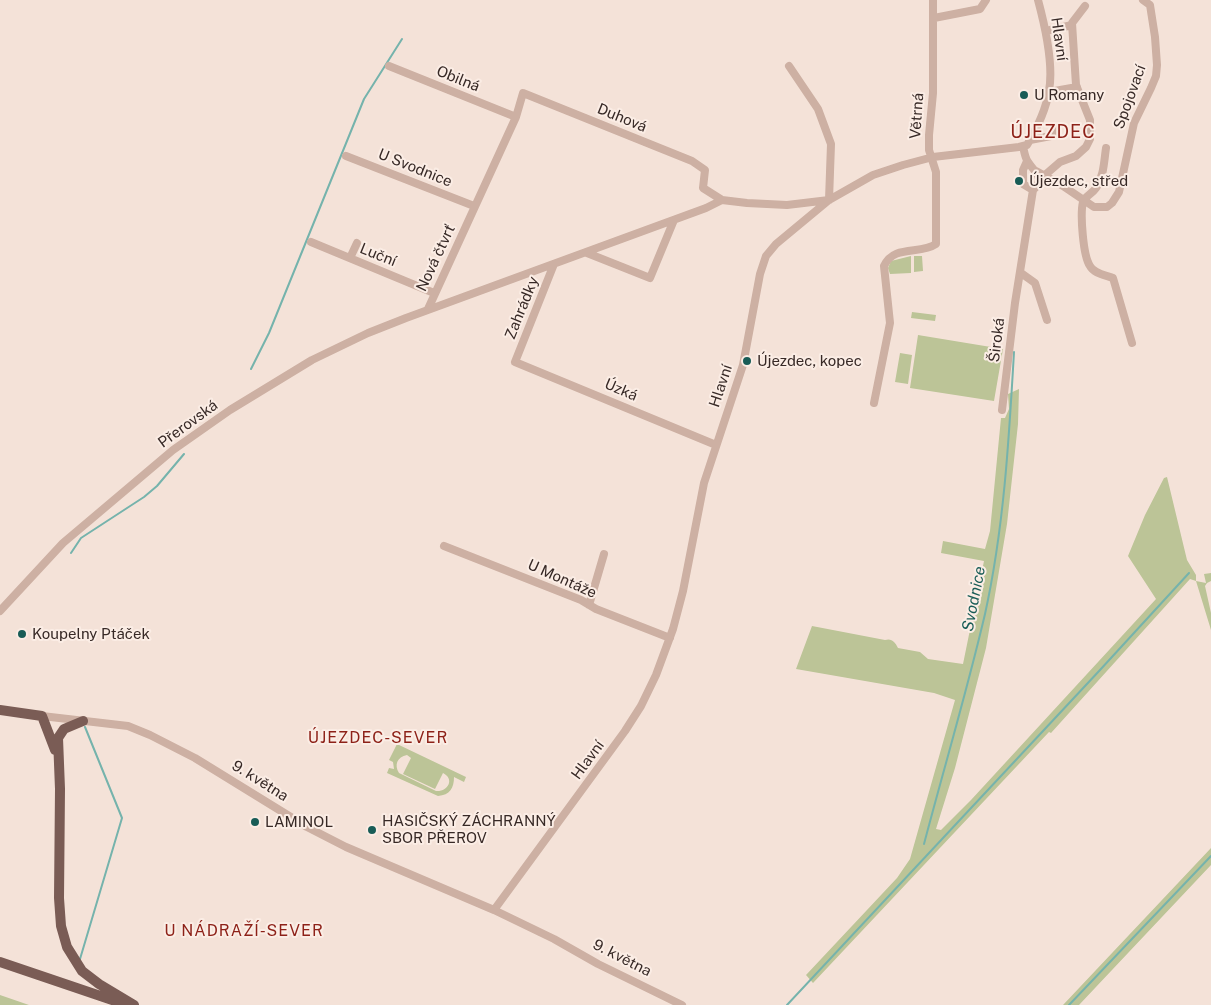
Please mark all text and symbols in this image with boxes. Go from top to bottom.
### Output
street label: Hlavní [1047,16,1071,62]
street label: Obilná [434,62,482,96]
street label: Spojovací [1110,62,1150,132]
place label: U Romany [1034,86,1104,104]
marker: U Romany [1018,89,1030,101]
street label: Větrná [906,92,928,140]
street label: Duhová [595,100,649,136]
district label: ÚJEZDEC [1009,121,1097,143]
street label: U Svodnice [375,145,455,191]
place label: Újezdec, střed [1029,172,1128,190]
marker: Újezdec, střed [1013,175,1025,187]
street label: Nová čtvrť [413,222,459,294]
street label: Luční [357,240,399,270]
street label: Zahrádky [501,274,543,342]
street label: Široká [985,317,1009,363]
place label: Újezdec, kopec [757,352,862,370]
marker: Újezdec, kopec [741,355,753,367]
street label: Hlavní [706,362,736,410]
street label: Úzká [602,375,640,405]
street label: Přerovská [155,396,221,452]
street label: U Montáže [525,556,599,602]
water label: Svodnice [958,565,990,633]
place label: Koupelny Ptáček [32,625,150,643]
marker: Koupelny Ptáček [16,628,28,640]
district label: ÚJEZDEC-SEVER [306,728,450,748]
street label: Hlavní [568,737,608,783]
street label: 9. května [228,757,292,805]
place label: HASIČSKÝ ZÁCHRANNÝ SBOR PŘEROV [382,812,556,847]
place label: LAMINOL [265,813,333,831]
marker: LAMINOL [249,816,261,828]
marker: HASIČSKÝ ZÁCHRANNÝ SBOR PŘEROV [366,824,378,836]
district label: U NÁDRAŽÍ-SEVER [162,921,326,941]
street label: 9. května [590,936,654,980]

